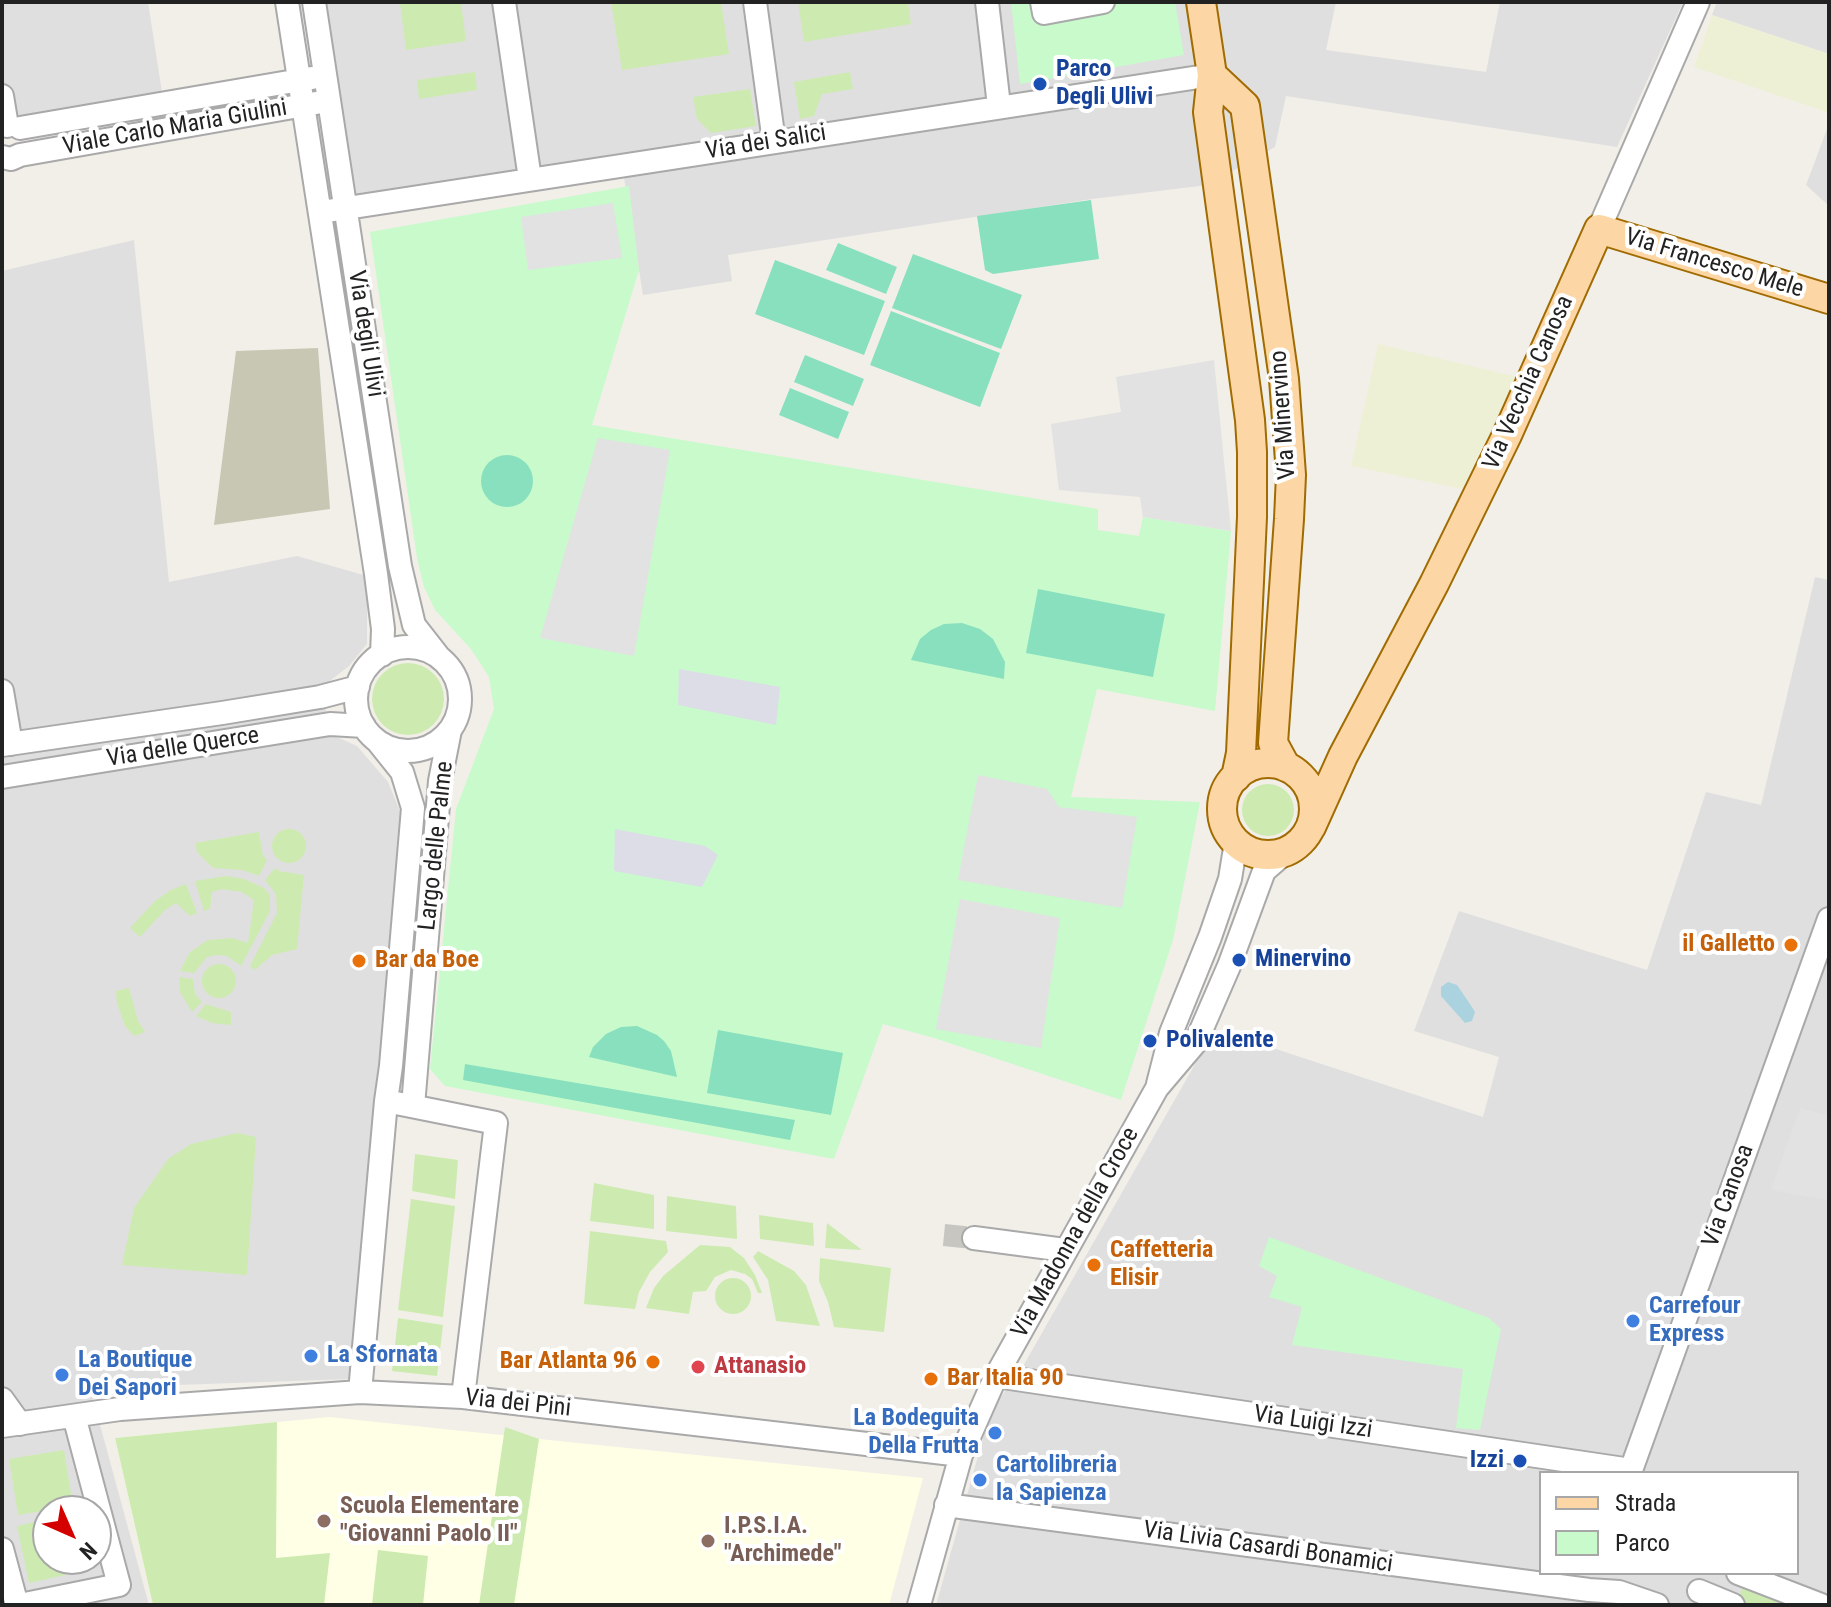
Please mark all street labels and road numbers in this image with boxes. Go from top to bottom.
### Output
street label: Viale Carlo Maria Giulini [61,94,289,162]
street label: Via dei Salici [704,119,828,167]
street label: Via Francesco Mele [1621,223,1807,305]
street label: Via degli Ulivi [341,269,389,399]
street label: Via Vecchia Canosa [1478,291,1580,475]
street label: Via Minervino [1265,349,1303,481]
street label: Via delle Querce [105,722,261,774]
street label: Largo delle Palme [414,760,460,932]
street label: Via Madonna della Croce [1006,1123,1146,1343]
street label: Via Canosa [1697,1141,1761,1251]
street label: Via dei Pini [464,1384,572,1424]
street label: Via Luigi Izzi [1252,1400,1374,1446]
street label: Via Livia Casardi Bonamici [1141,1516,1395,1580]

